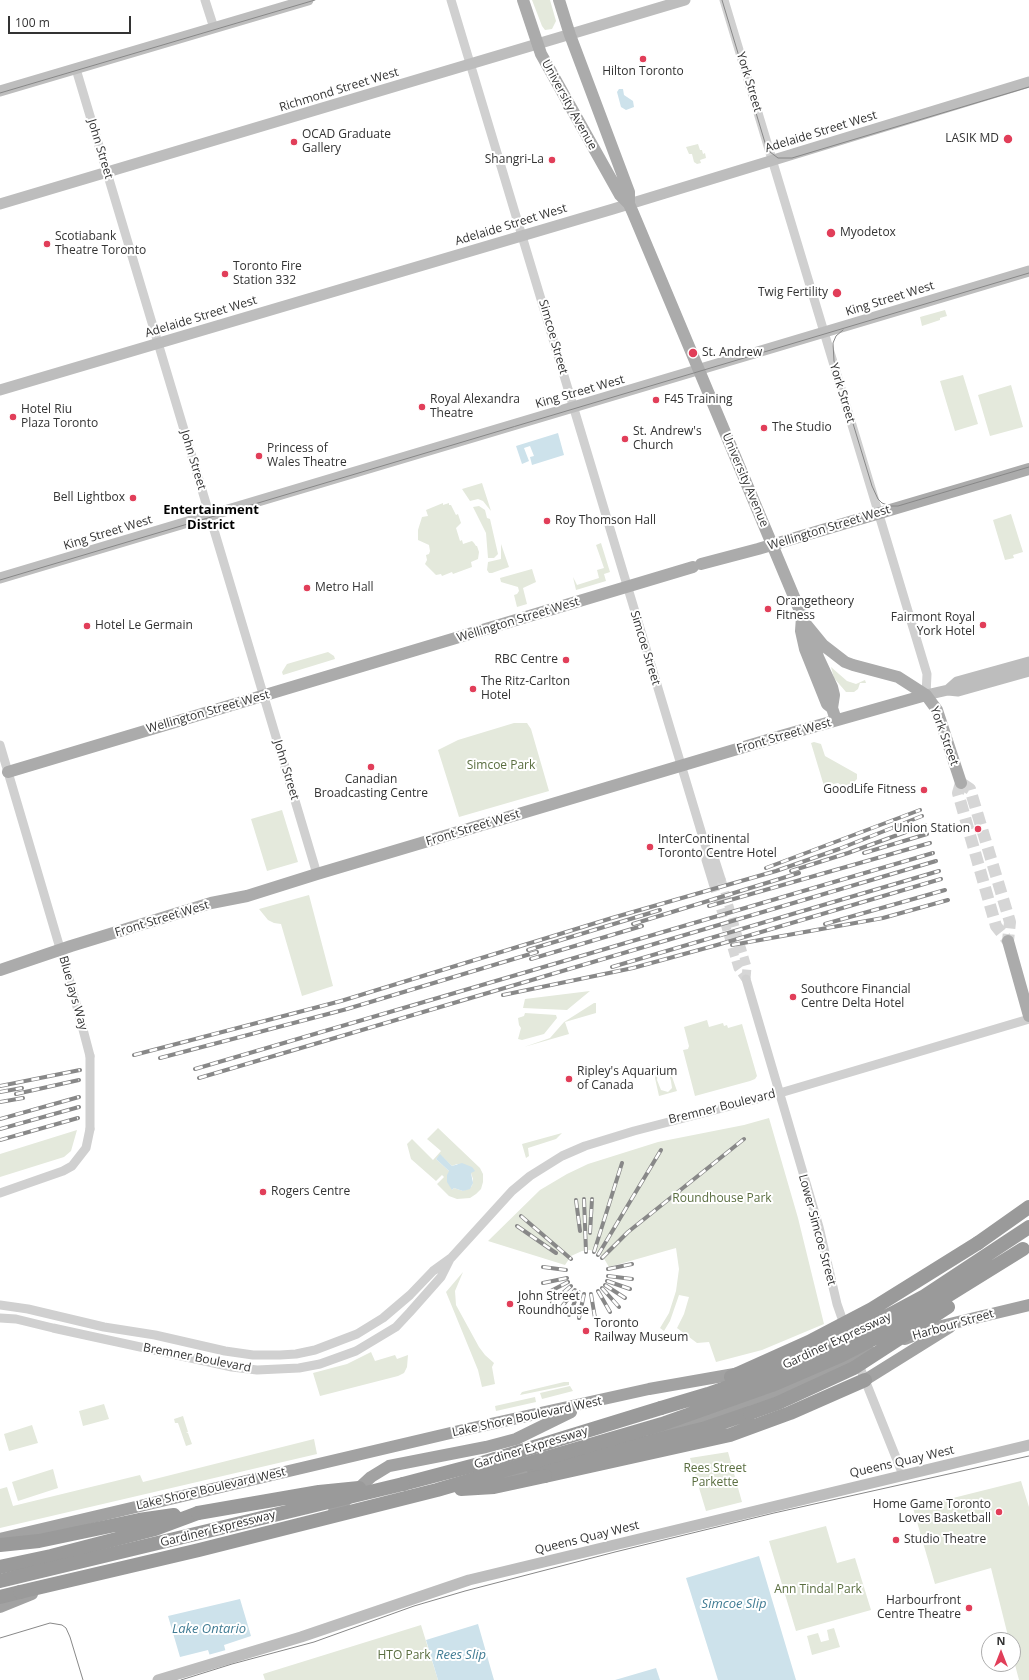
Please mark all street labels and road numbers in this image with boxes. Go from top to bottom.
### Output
street label: York Street [733,50,765,114]
street label: University Avenue [538,57,600,153]
street label: Richmond Street West [278,65,400,115]
street label: Adelaide Street West [763,108,879,156]
street label: John Street [84,117,116,181]
street label: Adelaide Street West [453,201,569,249]
street label: King Street West [844,279,936,319]
street label: Adelaide Street West [143,293,259,341]
street label: Simcoe Street [535,298,571,376]
street label: York Street [826,361,858,425]
street label: King Street West [534,372,626,412]
street label: John Street [177,428,209,492]
street label: University Avenue [719,431,771,529]
street label: Wellington Street West [766,503,892,553]
street label: King Street West [62,513,154,553]
street label: Wellington Street West [455,595,581,645]
street label: Simcoe Street [627,609,663,687]
street label: Wellington Street West [145,688,271,736]
street label: York Street [927,705,961,767]
street label: Front Street West [735,716,833,756]
street label: John Street [270,738,302,802]
street label: Front Street West [424,807,522,849]
street label: Front Street West [113,898,211,940]
street label: Blue Jays Way [56,954,90,1032]
street label: Bremner Boulevard [667,1087,777,1127]
street label: Lower Simcoe Street [795,1173,839,1287]
street label: Harbour Street [911,1307,995,1343]
street label: Gardiner Expressway [780,1310,894,1372]
street label: Bremner Boulevard [142,1340,252,1376]
street label: Lake Shore Boulevard West [451,1394,603,1440]
street label: Gardiner Expressway [472,1424,590,1472]
street label: Queens Quay West [848,1443,956,1481]
street label: Lake Shore Boulevard West [135,1465,287,1513]
street label: Gardiner Expressway [159,1508,277,1550]
street label: Queens Quay West [534,1518,640,1558]

